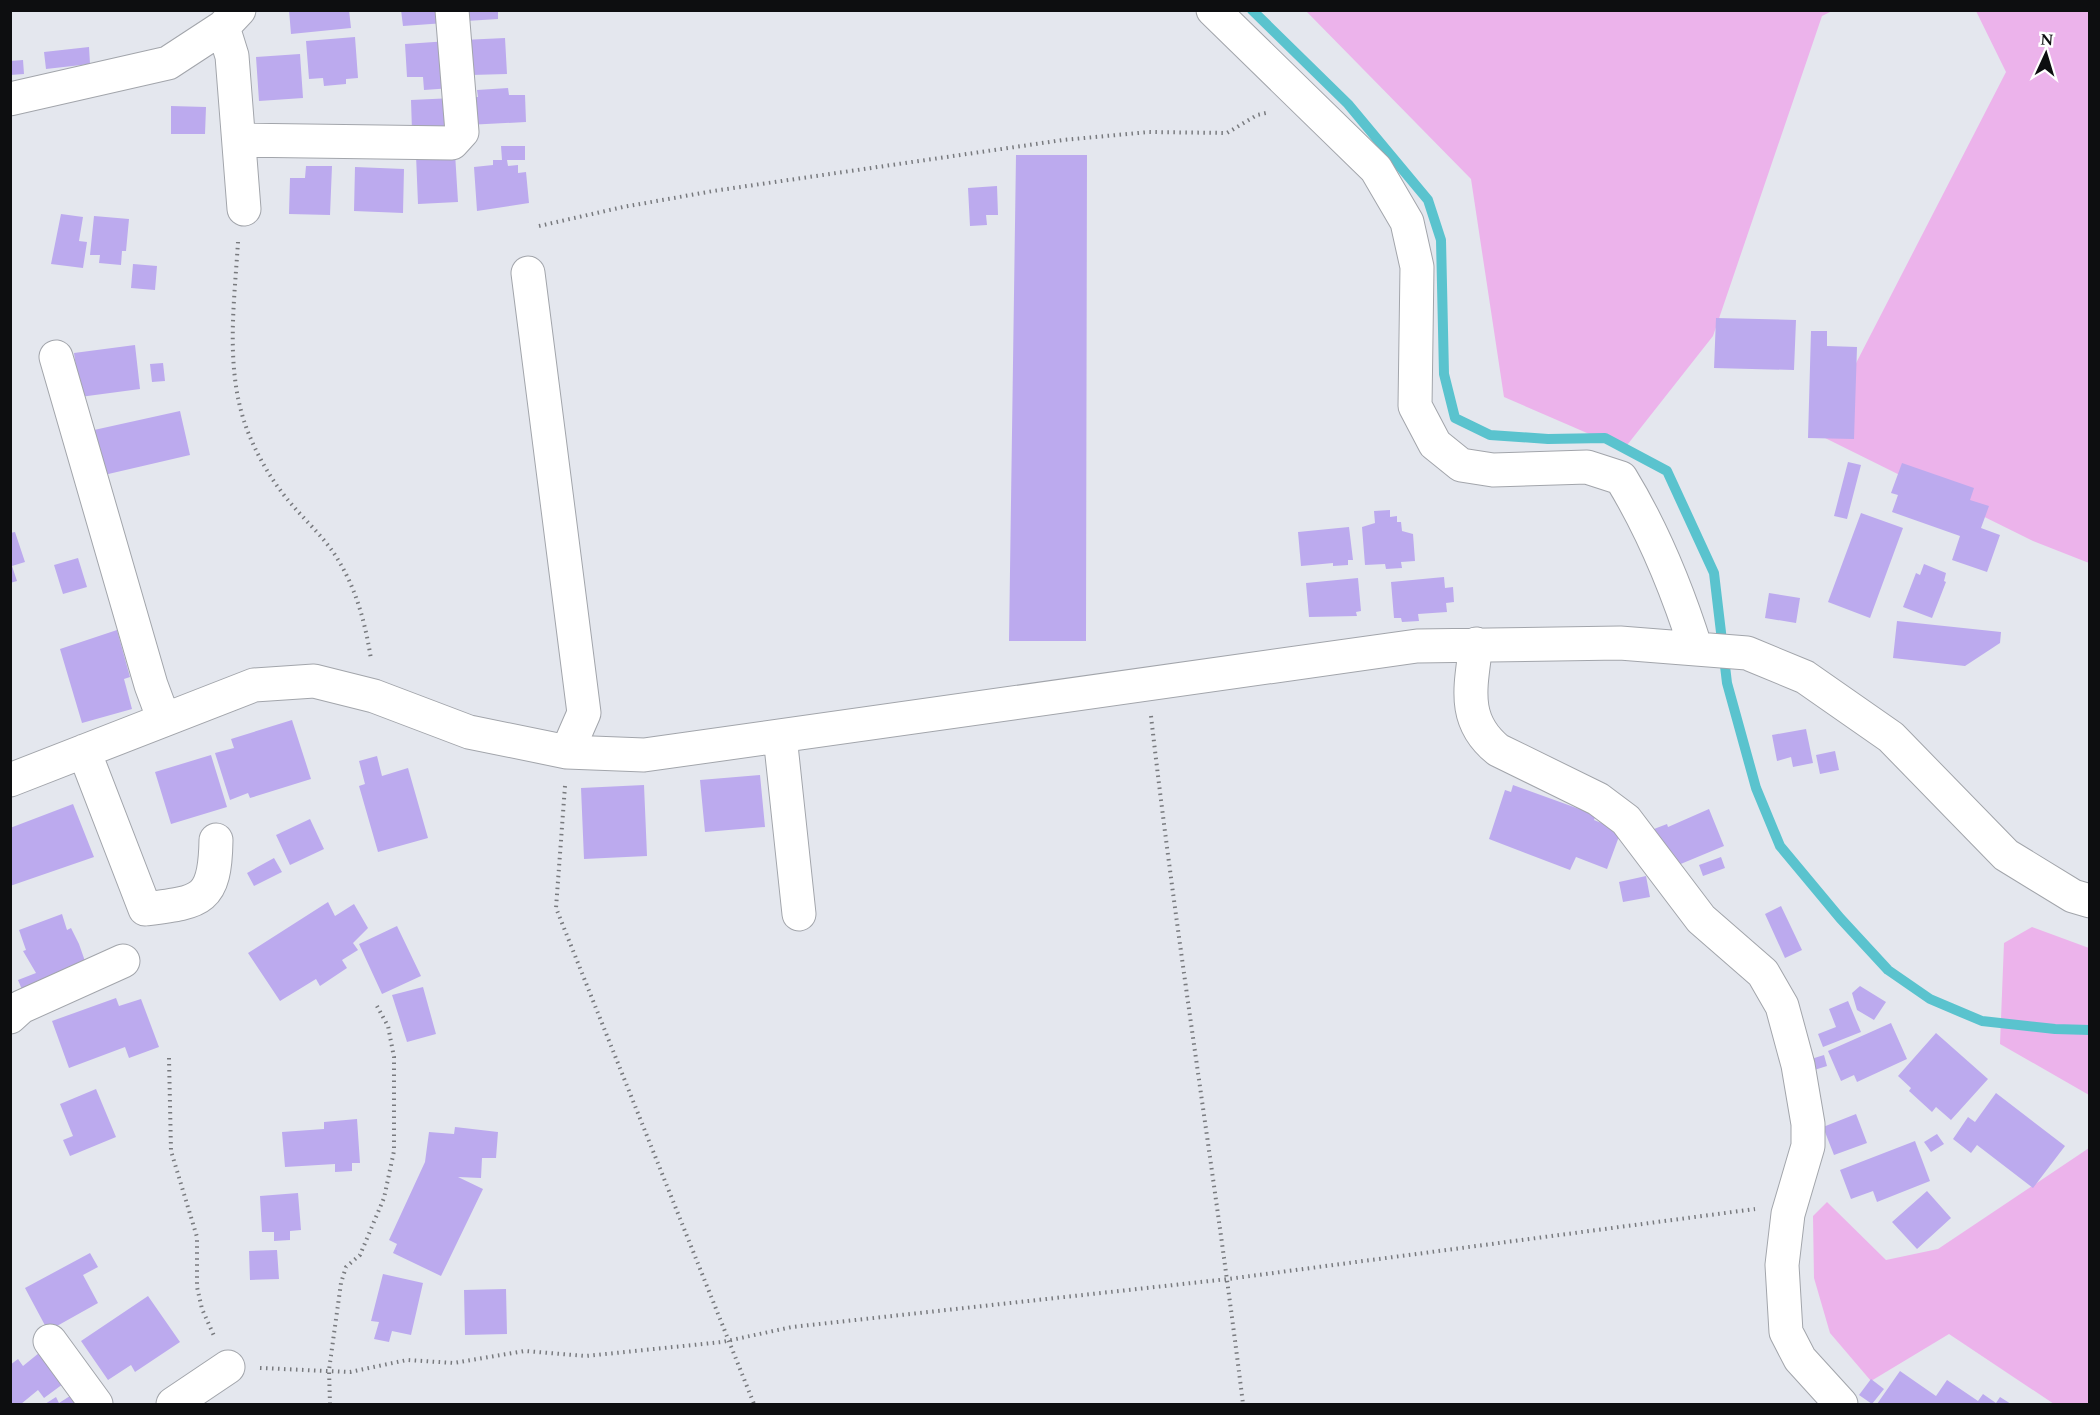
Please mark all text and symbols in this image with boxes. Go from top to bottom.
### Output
north arrow [2016,24,2076,84]
text: N [2040,28,2054,52]

